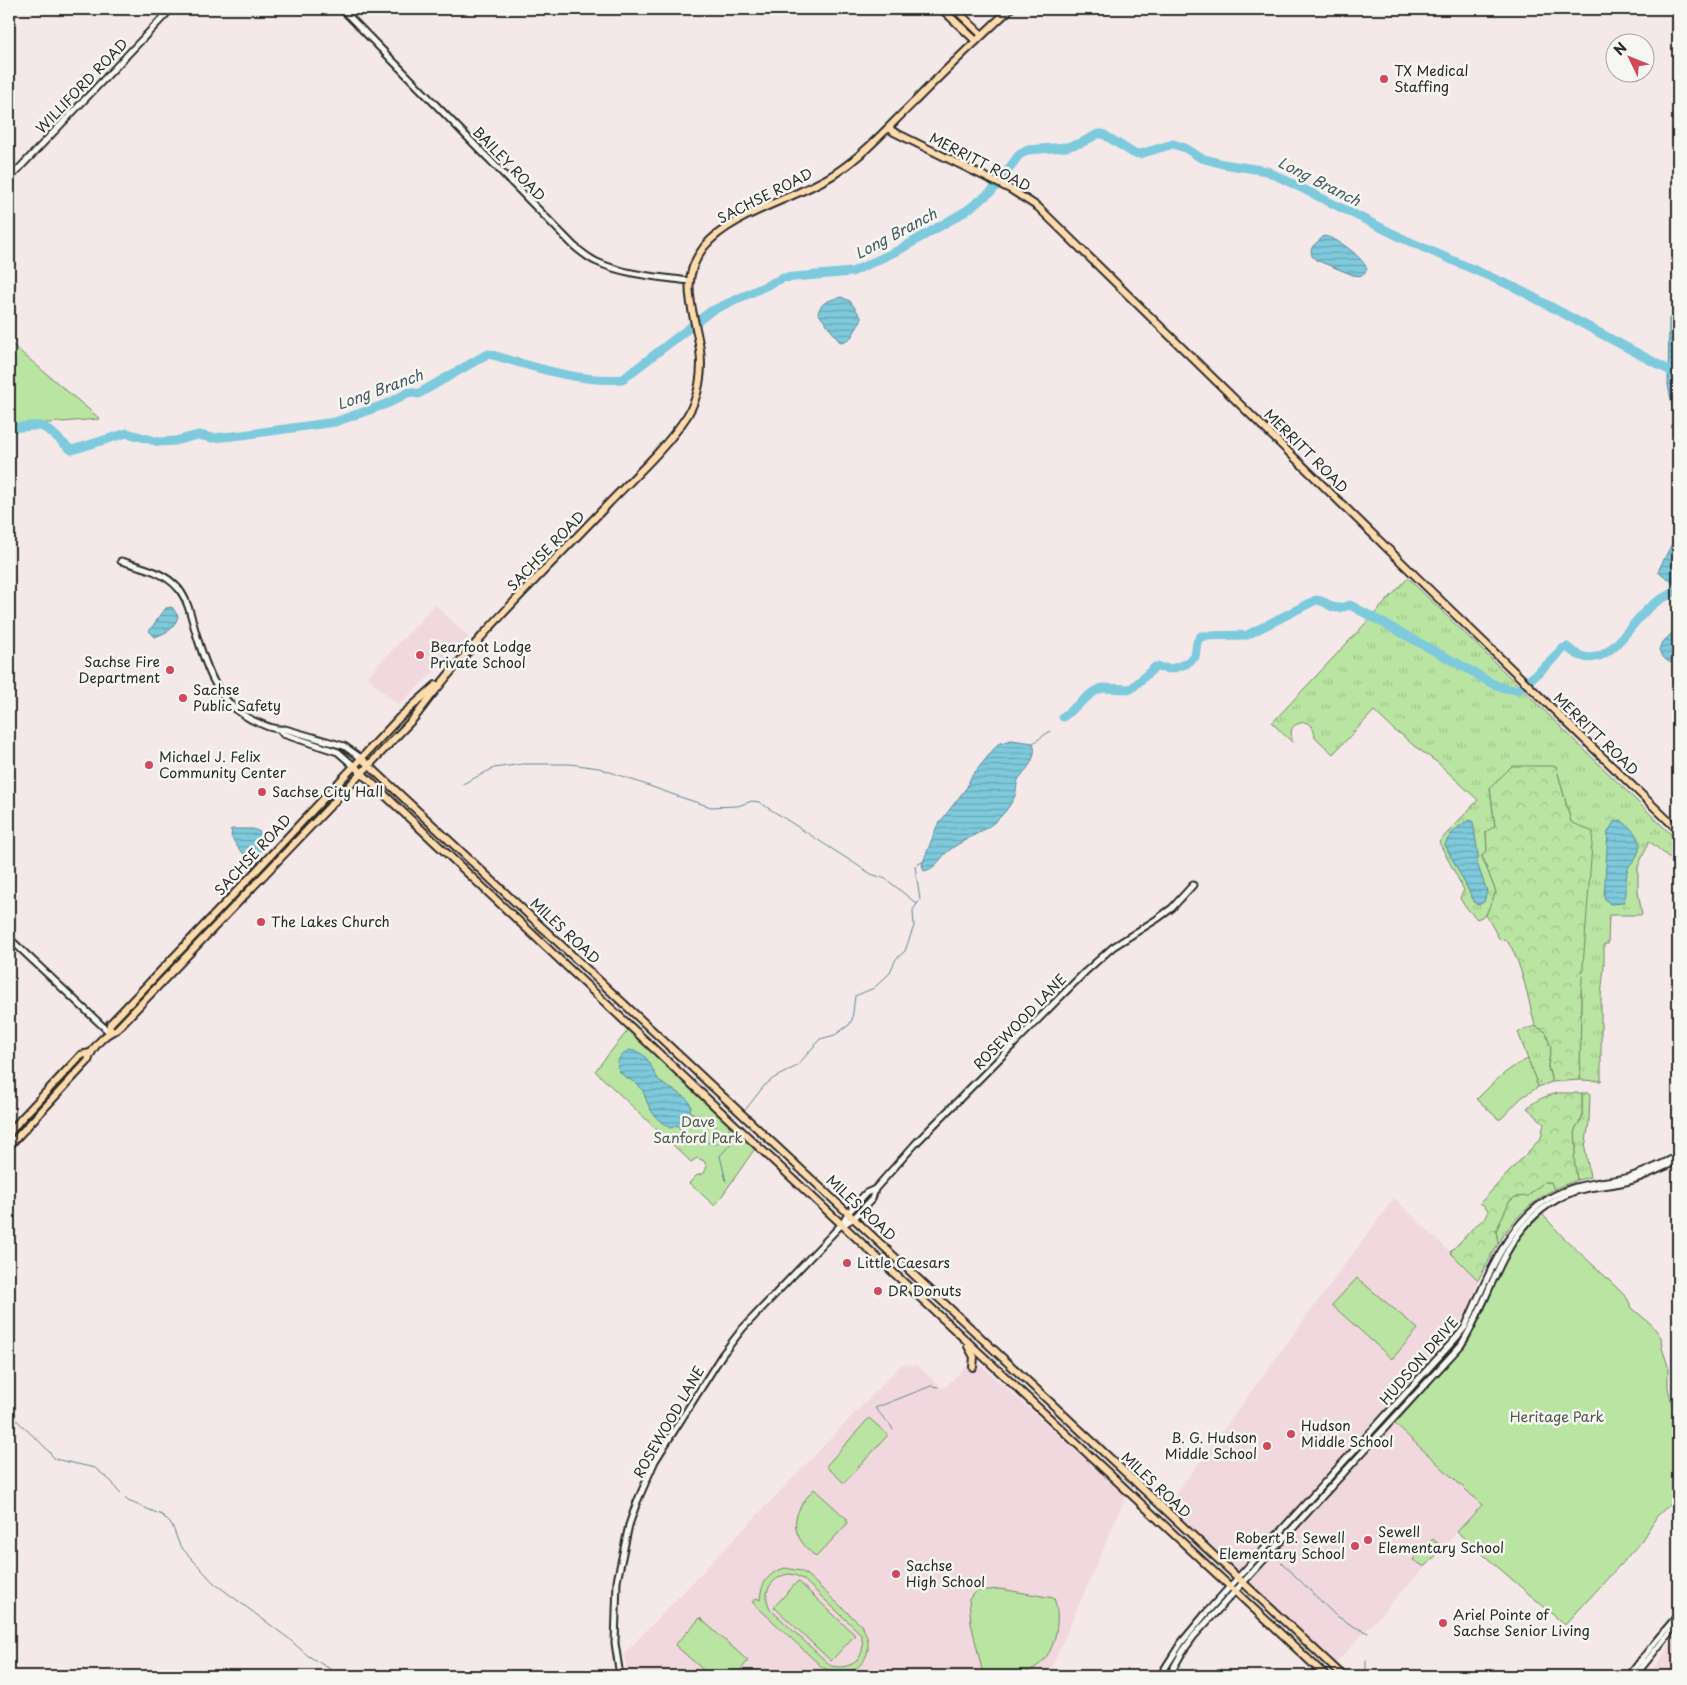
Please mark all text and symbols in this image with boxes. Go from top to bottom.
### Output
north arrow [1604,32,1654,82]
street label: WILLIFORD ROAD [31,33,133,138]
text: N [1609,38,1632,60]
place label: TX Medical Staffing [1394,60,1469,97]
marker: TX Medical Staffing [1378,73,1390,85]
street label: BAILEY ROAD [468,122,550,206]
street label: MERRITT ROAD [926,127,1035,196]
water label: Long Branch [1274,150,1365,211]
street label: SACHSE ROAD [714,163,816,229]
water label: Long Branch [850,201,941,264]
water label: Long Branch [333,362,426,415]
street label: MERRITT ROAD [1260,404,1353,497]
street label: SACHSE ROAD [502,506,589,595]
place label: Bearfoot Lodge Private School [430,636,531,673]
marker: Bearfoot Lodge Private School [414,649,426,661]
place label: Sachse Fire Department [79,651,160,688]
marker: Sachse Fire Department [164,664,176,676]
place label: Sachse Public Safety [193,679,281,716]
street label: MERRITT ROAD [1549,687,1644,780]
marker: Sachse Public Safety [177,692,189,704]
place label: Michael J. Felix Community Center [159,746,287,783]
marker: Michael J. Felix Community Center [143,759,155,771]
place label: Sachse City Hall [272,781,383,802]
marker: Sachse City Hall [256,786,268,798]
street label: SACHSE ROAD [209,809,296,900]
street label: MILES ROAD [526,893,605,969]
place label: The Lakes Church [271,911,390,932]
marker: The Lakes Church [255,916,267,928]
street label: ROSEWOOD LANE [968,969,1071,1074]
park label: Dave Sanford Park [653,1111,743,1148]
street label: MILES ROAD [822,1170,901,1246]
place label: Little Caesars [857,1252,950,1273]
marker: Little Caesars [841,1257,853,1269]
place label: DR Donuts [888,1280,962,1301]
marker: DR Donuts [872,1285,884,1297]
street label: HUDSON DRIVE [1374,1312,1463,1409]
street label: ROSEWOOD LANE [628,1362,709,1482]
park label: Heritage Park [1510,1406,1605,1427]
place label: Hudson Middle School [1301,1415,1393,1452]
place label: B. G. Hudson Middle School [1165,1427,1257,1464]
marker: Hudson Middle School [1285,1428,1297,1440]
marker: B. G. Hudson Middle School [1261,1440,1273,1452]
street label: MILES ROAD [1117,1447,1196,1523]
place label: Sewell Elementary School [1378,1521,1504,1558]
place label: Robert B. Sewell Elementary School [1219,1527,1345,1564]
marker: Sewell Elementary School [1362,1534,1374,1546]
marker: Robert B. Sewell Elementary School [1349,1540,1361,1552]
place label: Sachse High School [906,1555,985,1592]
marker: Sachse High School [890,1568,902,1580]
place label: Ariel Pointe of Sachse Senior Living [1453,1604,1590,1641]
marker: Ariel Pointe of Sachse Senior Living [1437,1617,1449,1629]

